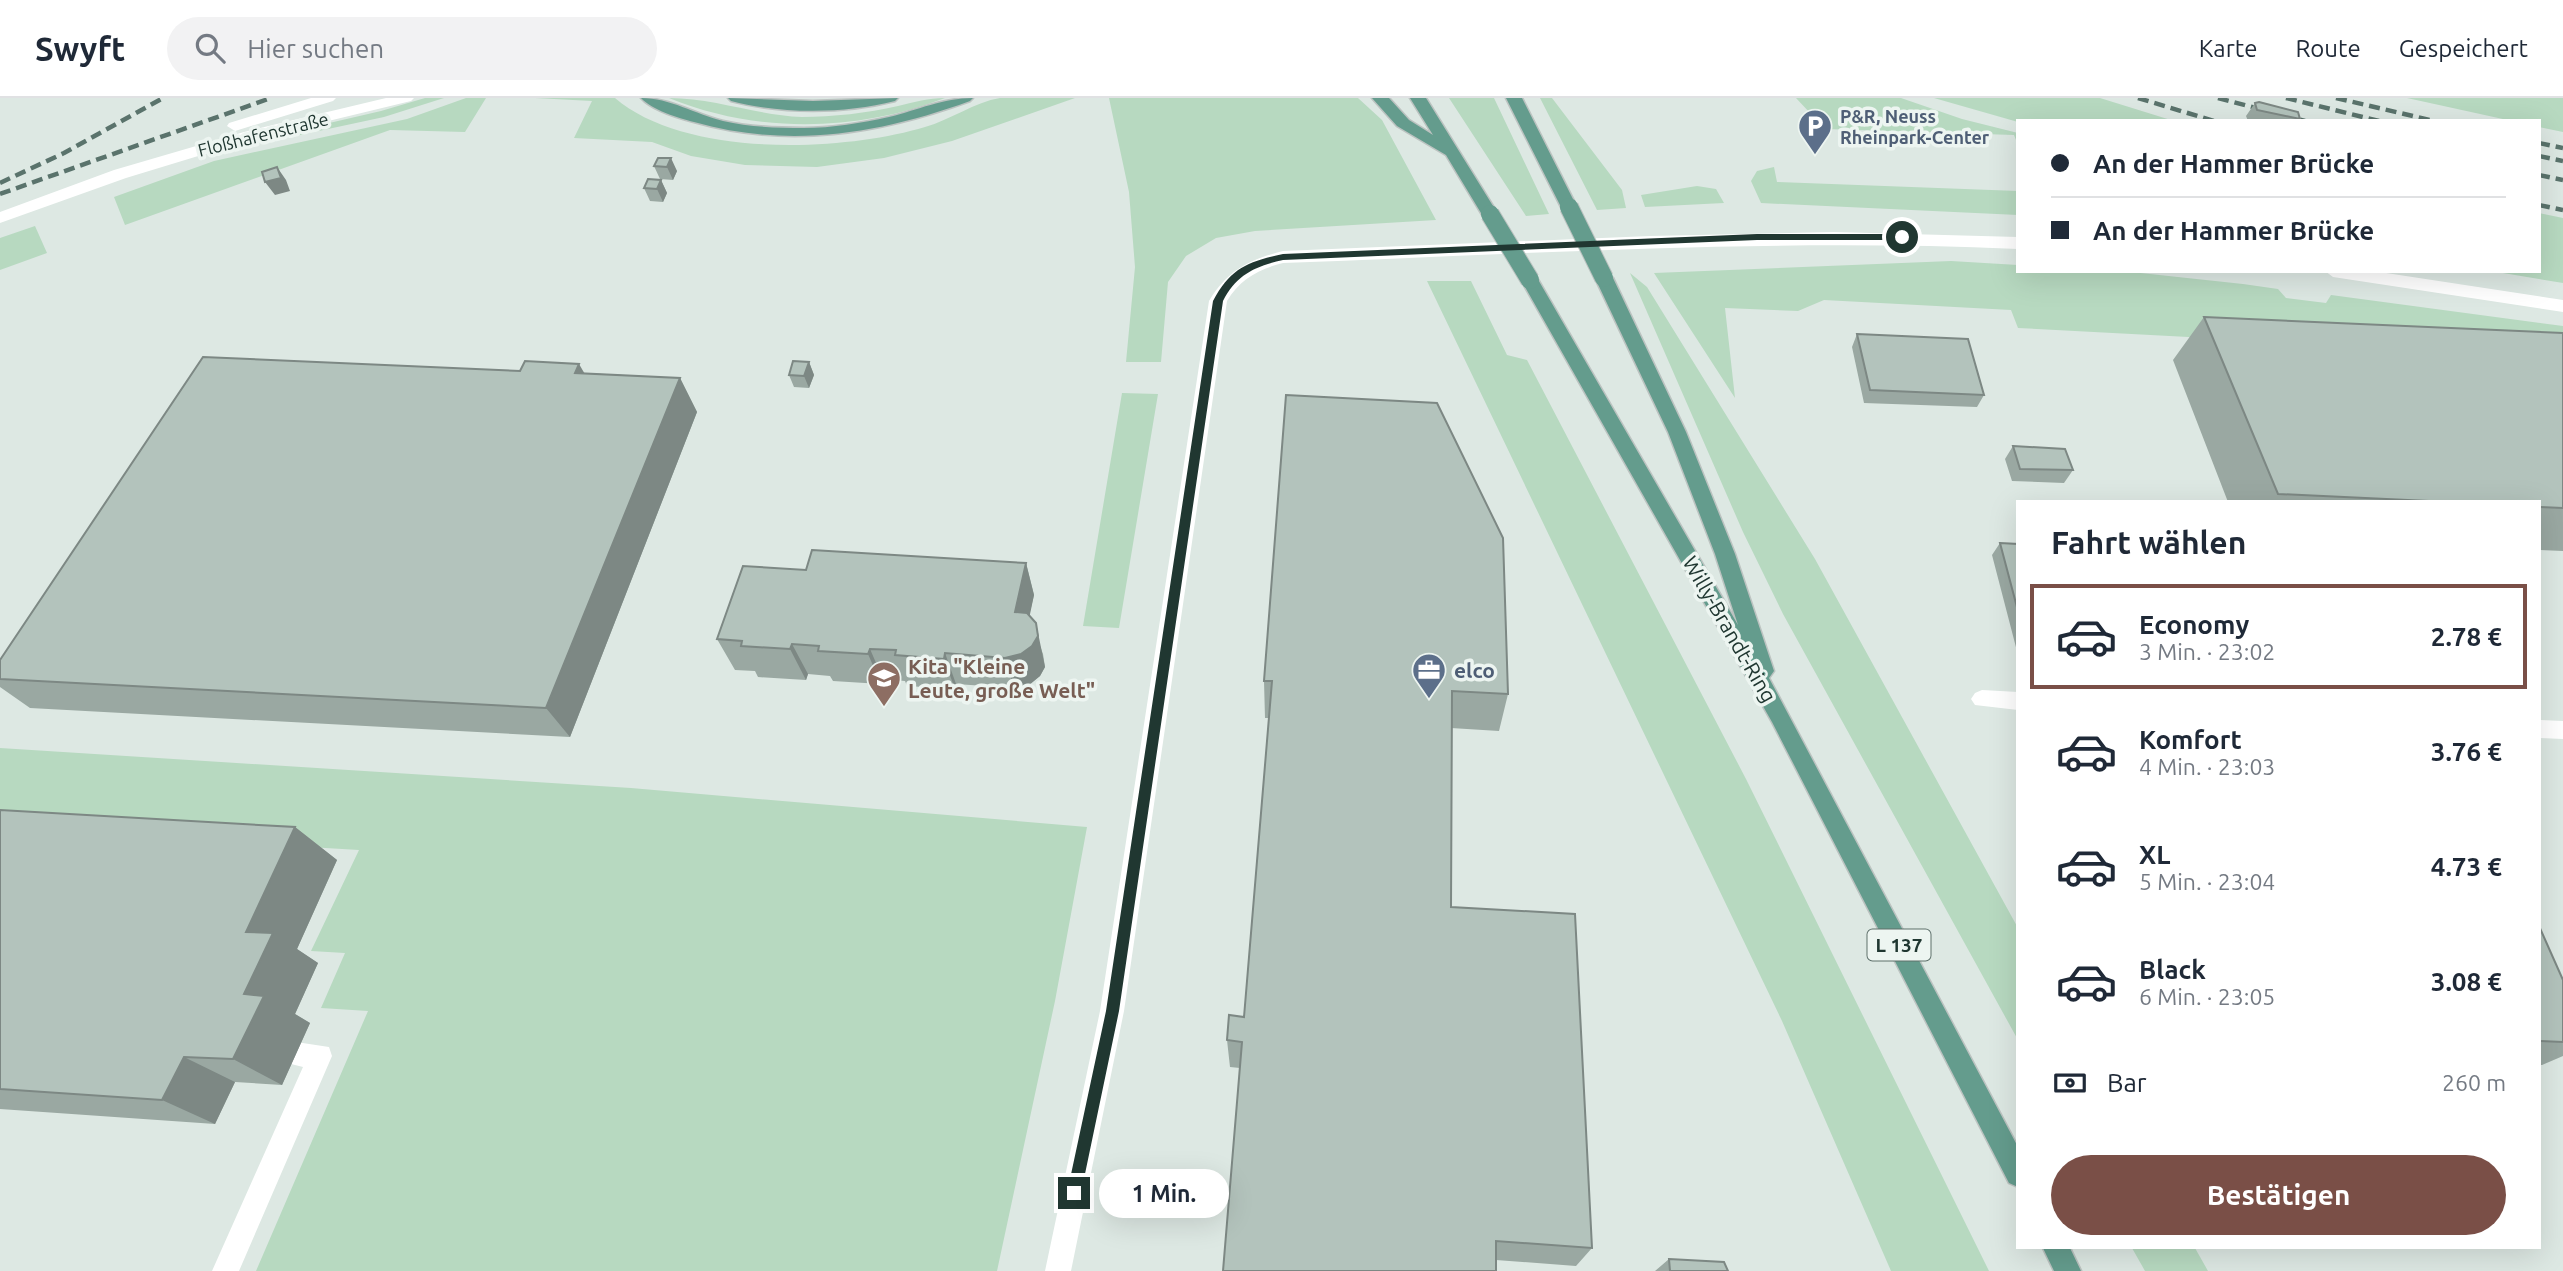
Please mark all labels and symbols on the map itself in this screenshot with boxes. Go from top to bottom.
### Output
place label: P&R, Neuss Rheinpark-Center [1840,106,1990,147]
parking icon: P&R, Neuss Rheinpark-Center [1796,107,1834,156]
street label: Floßhafenstraße [196,108,330,160]
route start [1886,221,1918,253]
street label: Willy-Brandt-Ring [1678,552,1782,706]
office icon: elco [1410,651,1448,700]
place label: Kita "Kleine Leute, große Welt" [908,654,1095,702]
place label: elco [1454,658,1495,682]
school or university icon: Kita "Kleine Leute, große Welt" [865,659,903,708]
road number: L 137 [1868,930,1930,960]
callout: 1 Min. [1098,1168,1228,1218]
route end [1058,1177,1090,1209]

